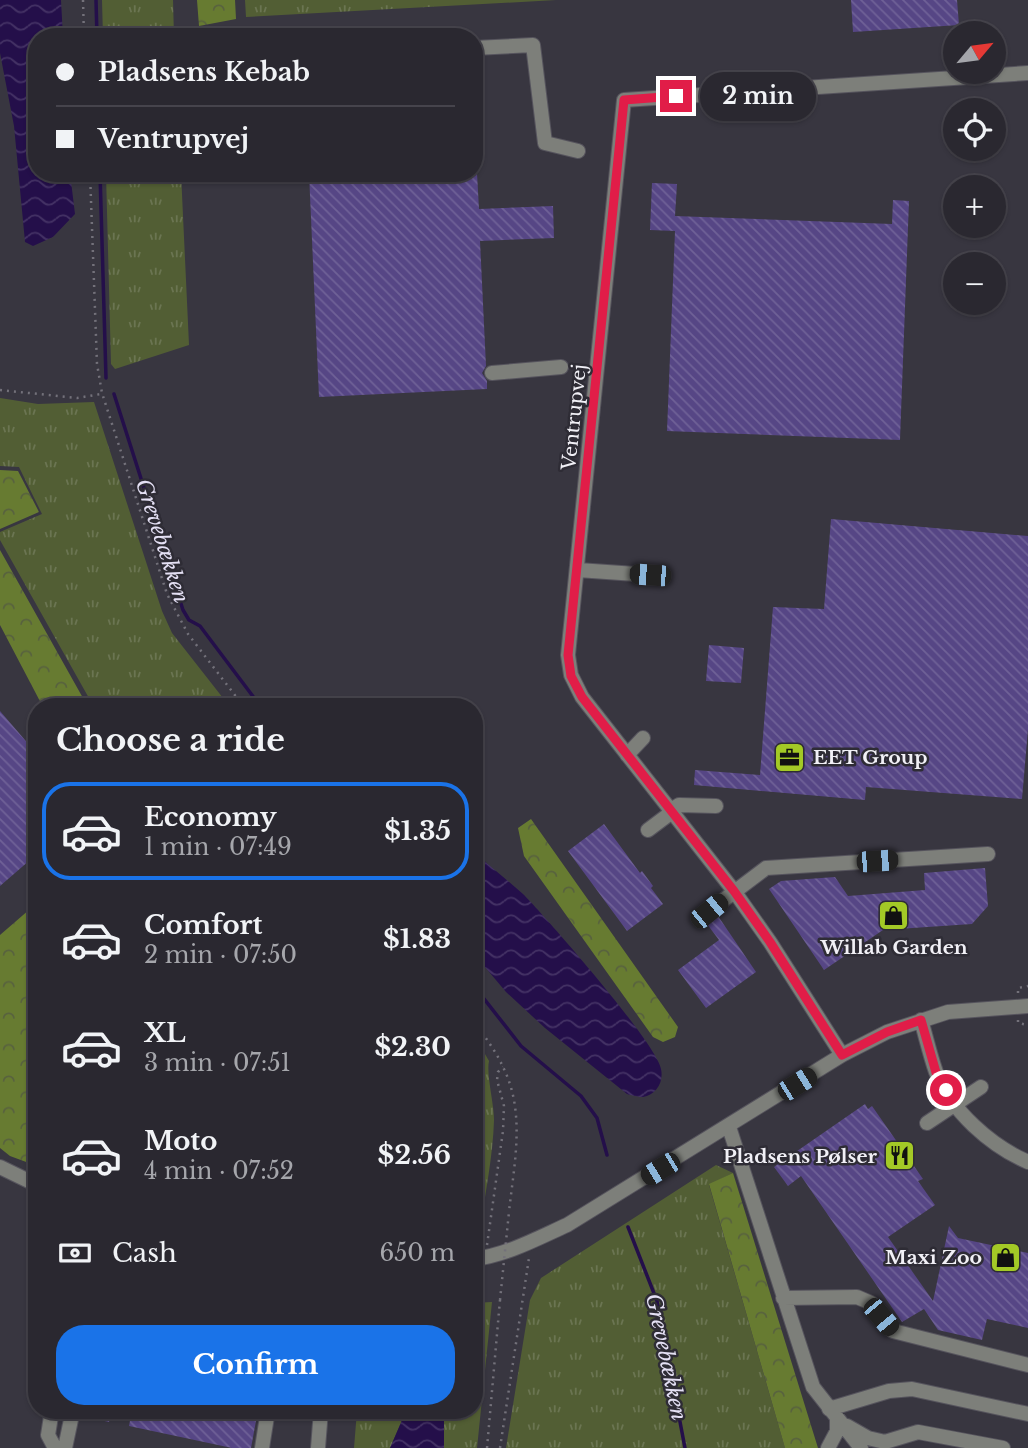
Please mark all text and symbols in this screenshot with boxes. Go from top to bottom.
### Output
north arrow [943,21,1006,84]
map controls [943,21,1006,315]
text: Pladsens Kebab [98,56,310,88]
callout: 2 min [700,72,816,120]
route end [660,80,692,112]
text: 2 min [722,82,794,110]
button: locate [943,98,1006,161]
text: Ventrupvej [98,123,249,155]
button: + [943,175,1006,238]
button: − [943,252,1006,315]
street label: Ventrupvej [557,363,591,472]
water label: Grevebækken [130,476,194,606]
car [629,563,672,587]
text: Choose a ride [56,720,285,760]
office icon: EET Group [773,740,807,774]
place label: EET Group [813,746,928,769]
icon: car [60,800,123,863]
text: Economy [144,801,277,833]
text: $1.35 [384,815,451,847]
text: 1 min · 07:49 [144,833,292,861]
car [856,849,899,873]
car [687,890,732,932]
shop icon: Willab Garden [877,899,911,933]
icon: car [60,908,123,971]
text: Comfort [144,909,262,941]
text: $1.83 [383,923,451,955]
place label: Willab Garden [819,936,968,959]
text: 2 min · 07:50 [144,941,297,969]
icon: car [60,1016,123,1079]
text: XL [144,1017,186,1049]
text: $2.30 [374,1031,451,1063]
text: 3 min · 07:51 [144,1049,291,1077]
car [774,1064,821,1104]
route start [930,1074,962,1106]
icon: car [60,1124,123,1187]
text: Moto [144,1125,217,1157]
text: $2.56 [378,1139,451,1171]
restaurant icon: Pladsens Pølser [883,1139,917,1173]
place label: Pladsens Pølser [723,1145,878,1168]
car [637,1149,684,1189]
text: 4 min · 07:52 [144,1157,294,1185]
icon: cash [56,1234,94,1272]
text: Cash [112,1237,177,1269]
text: 650 m [379,1239,455,1267]
shop icon: Maxi Zoo [988,1240,1022,1274]
place label: Maxi Zoo [885,1246,982,1269]
water label: Grevebækken [640,1291,692,1423]
car [860,1294,903,1340]
button: Confirm [56,1325,455,1405]

